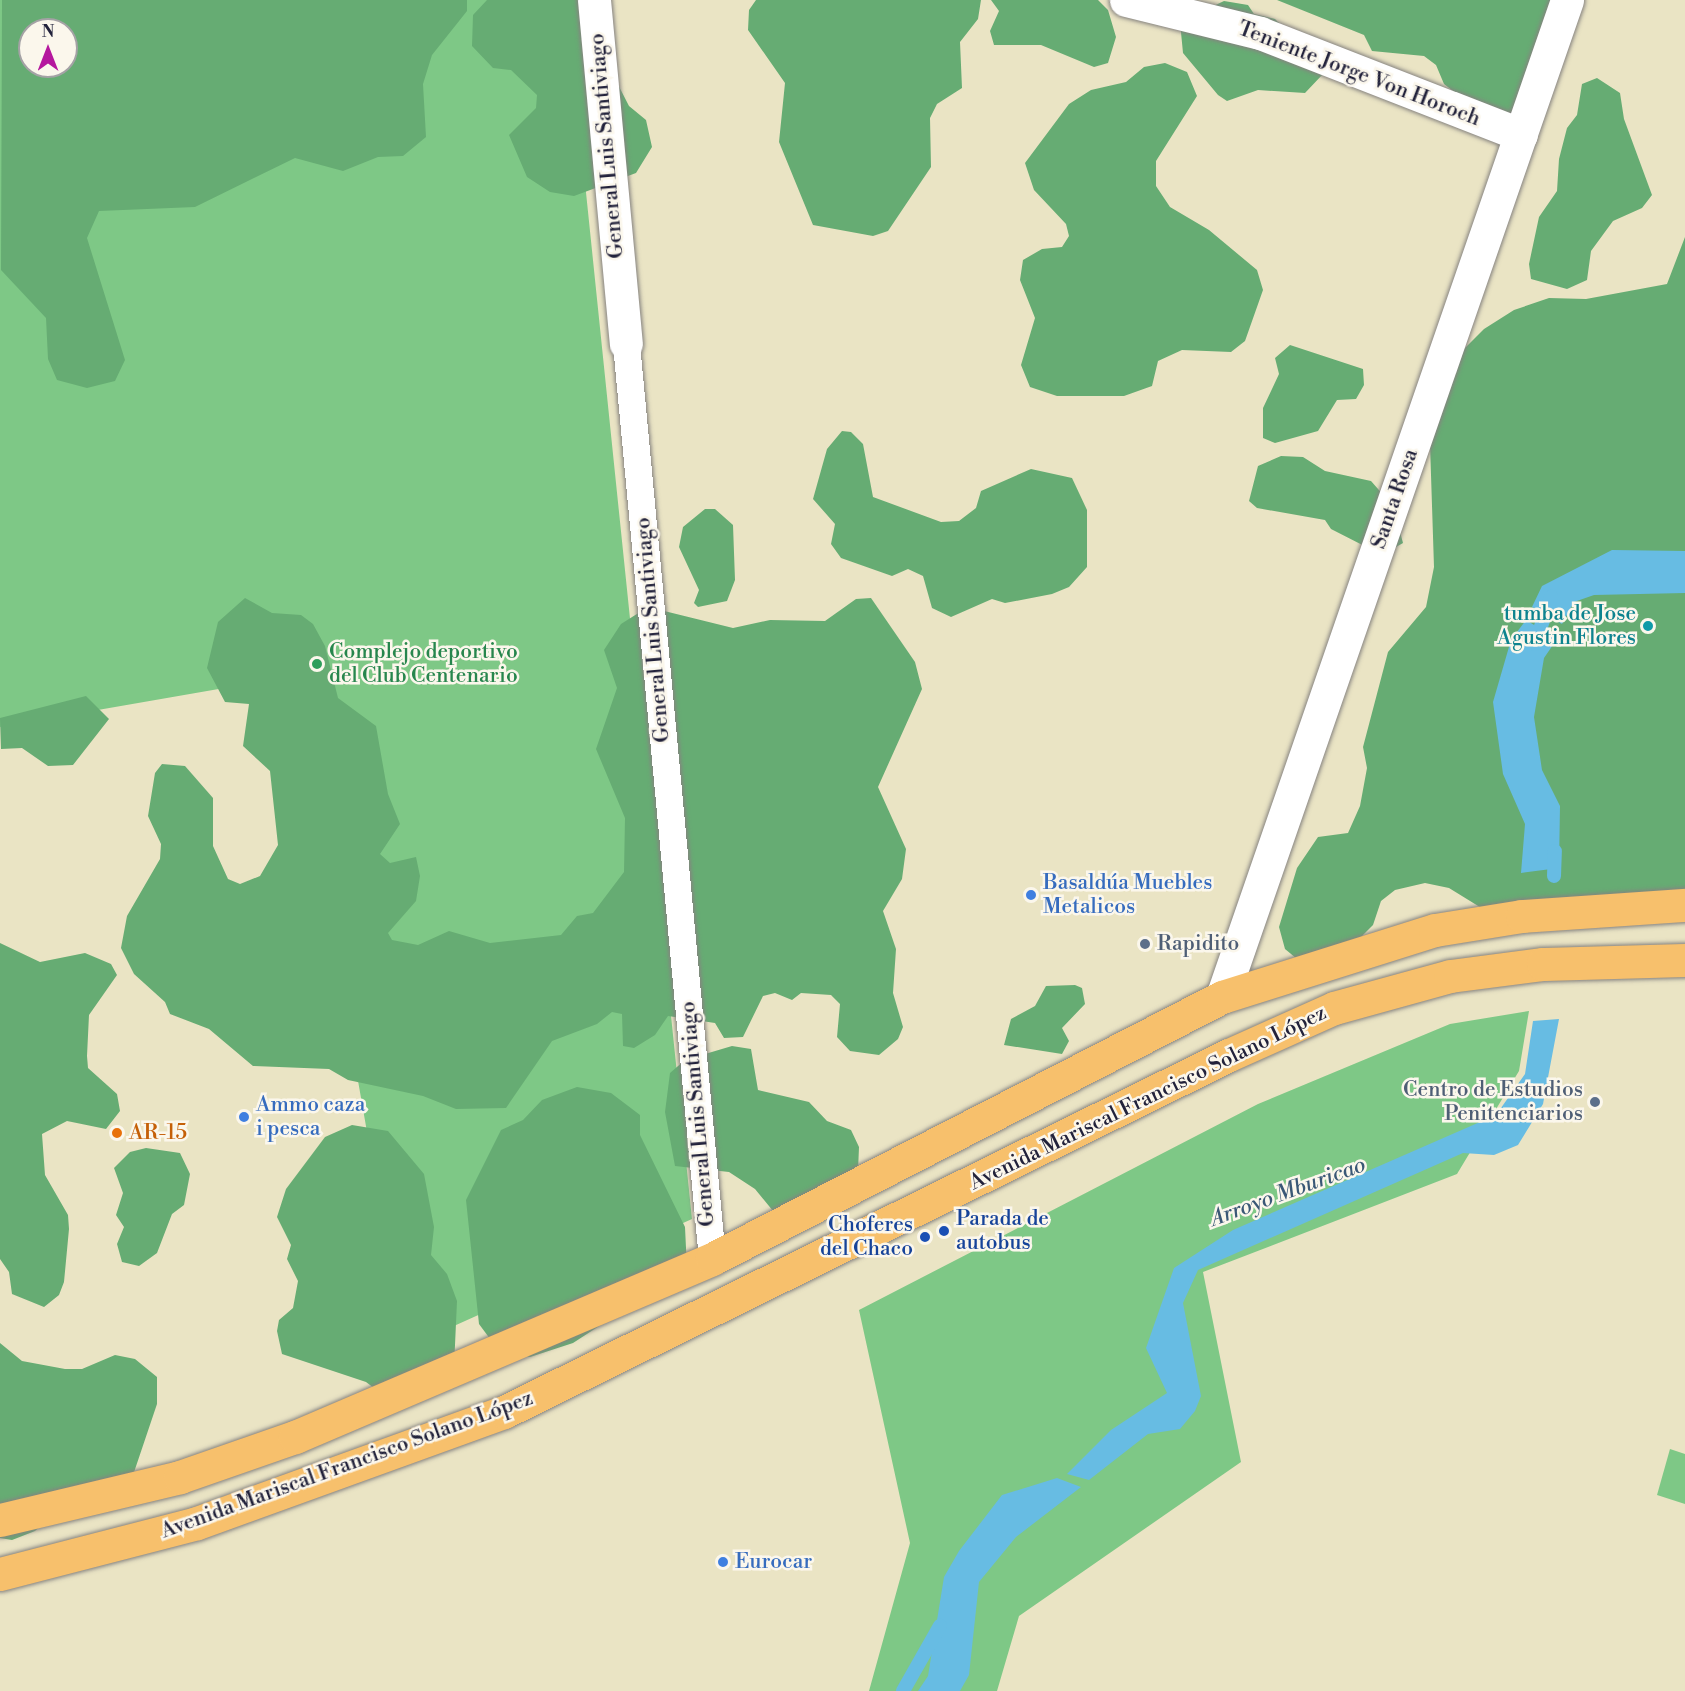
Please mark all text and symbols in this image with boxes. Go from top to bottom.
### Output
street label: Teniente Jorge Von Horoch [1234,16,1484,132]
north arrow [18,18,78,78]
text: N [42,22,54,42]
street label: General Luis Santiviago [585,32,629,260]
street label: Santa Rosa [1366,446,1424,552]
street label: General Luis Santiviago [631,516,675,744]
place label: tumba de Jose Agustin Flores [1497,601,1636,651]
marker: tumba de Jose Agustin Flores [1641,619,1655,633]
place label: Complejo deportivo del Club Centenario [329,639,518,689]
marker: Complejo deportivo del Club Centenario [310,657,324,671]
place label: Basaldúa Muebles Metalicos [1043,870,1212,920]
marker: Basaldúa Muebles Metalicos [1024,888,1038,902]
place label: Rapidito [1157,931,1239,957]
marker: Rapidito [1138,937,1152,951]
street label: General Luis Santiviago [676,1000,720,1228]
street label: Avenida Mariscal Francisco Solano López [965,1000,1331,1196]
place label: Centro de Estudios Penitenciarios [1403,1077,1583,1127]
place label: Ammo caza i pesca [256,1092,365,1142]
marker: Centro de Estudios Penitenciarios [1588,1095,1602,1109]
marker: Ammo caza i pesca [237,1110,251,1124]
place label: AR-15 [129,1120,187,1146]
marker: AR-15 [110,1126,124,1140]
water label: Arroyo Mburicao [1207,1152,1369,1232]
place label: Parada de autobus [956,1206,1049,1256]
place label: Choferes del Chaco [820,1212,913,1262]
marker: Parada de autobus [937,1224,951,1238]
marker: Choferes del Chaco [918,1230,932,1244]
street label: Avenida Mariscal Francisco Solano López [158,1386,536,1544]
place label: Eurocar [735,1549,812,1575]
marker: Eurocar [716,1555,730,1569]

